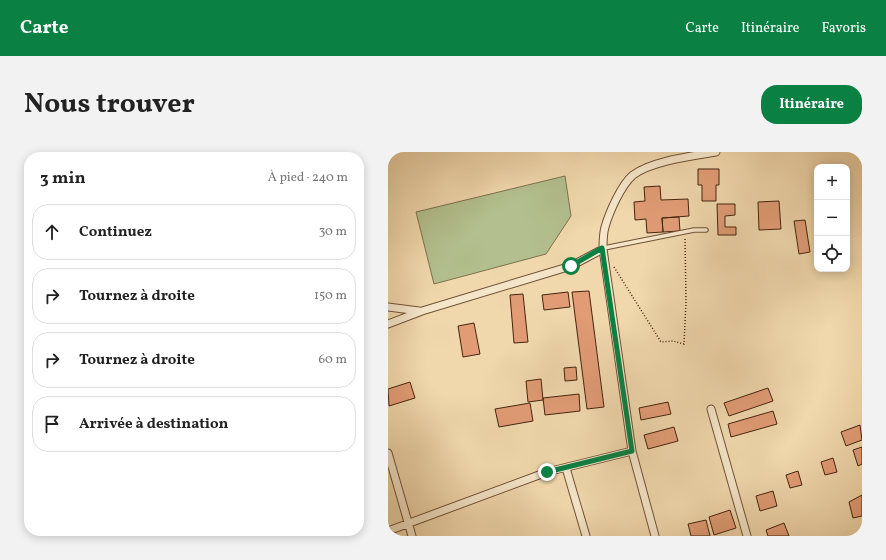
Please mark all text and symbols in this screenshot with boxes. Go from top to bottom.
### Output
text: Carte [20,15,68,41]
text: Carte [685,19,719,38]
text: Itinéraire [741,19,800,38]
text: Favoris [822,19,866,38]
text: Nous trouver [24,85,195,124]
button: Itinéraire [761,85,862,124]
map controls [814,164,850,272]
button: + [814,164,850,200]
text: 3 min [40,167,86,190]
text: À pied · 240 m [268,169,348,187]
button: − [814,200,850,236]
icon: ahead [41,221,63,243]
text: Continuez [79,222,152,243]
text: 30 m [319,223,347,241]
button: locate [814,236,850,272]
route start [562,257,580,275]
icon: right [41,285,63,307]
text: Tournez à droite [79,286,195,307]
text: 150 m [314,287,347,305]
icon: right [41,349,63,371]
text: Tournez à droite [79,350,195,371]
text: 60 m [319,351,347,369]
icon: arrive [41,413,63,435]
text: Arrivée à destination [79,414,228,435]
route end [538,463,556,481]

